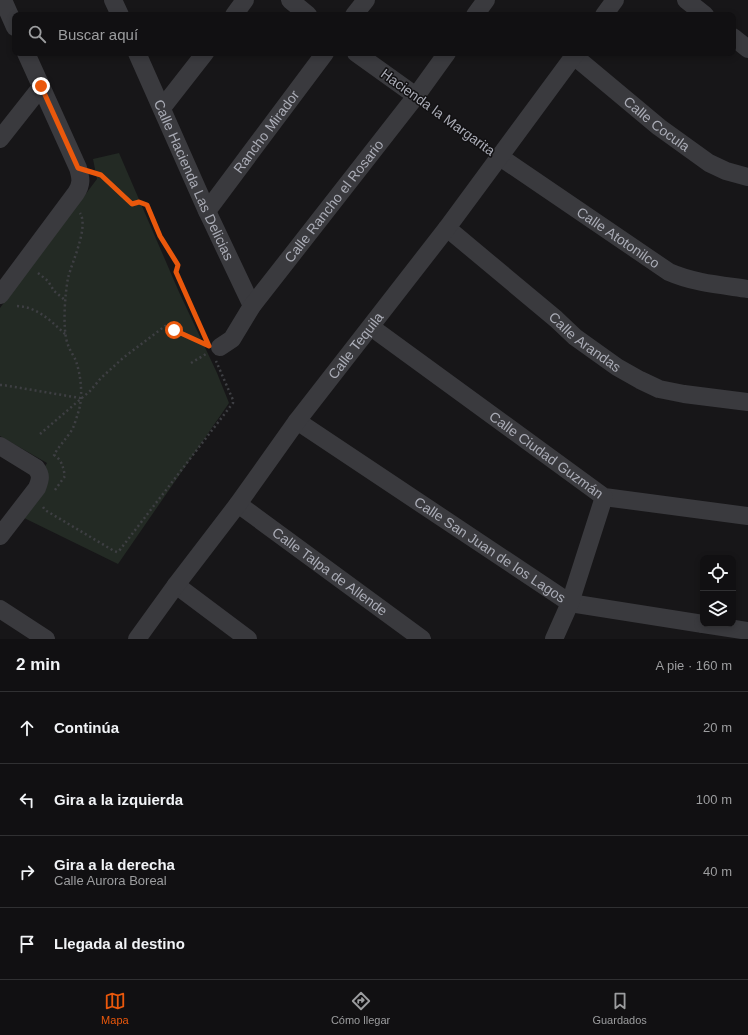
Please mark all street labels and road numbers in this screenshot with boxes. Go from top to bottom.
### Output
street label: Hacienda la Margarita [378,65,498,159]
street label: Rancho Mirador [230,87,303,176]
street label: Calle Cocula [620,93,693,155]
street label: Calle Hacienda Las Delicias [151,97,237,263]
street label: Calle Rancho el Rosario [281,137,387,266]
street label: Calle Atotonilco [574,204,663,271]
street label: Calle Tequila [325,309,387,382]
street label: Calle Arandas [546,309,624,375]
street label: Calle Ciudad Guzmán [486,408,606,502]
street label: Calle San Juan de los Lagos [411,494,569,606]
street label: Calle Talpa de Allende [269,524,391,619]

